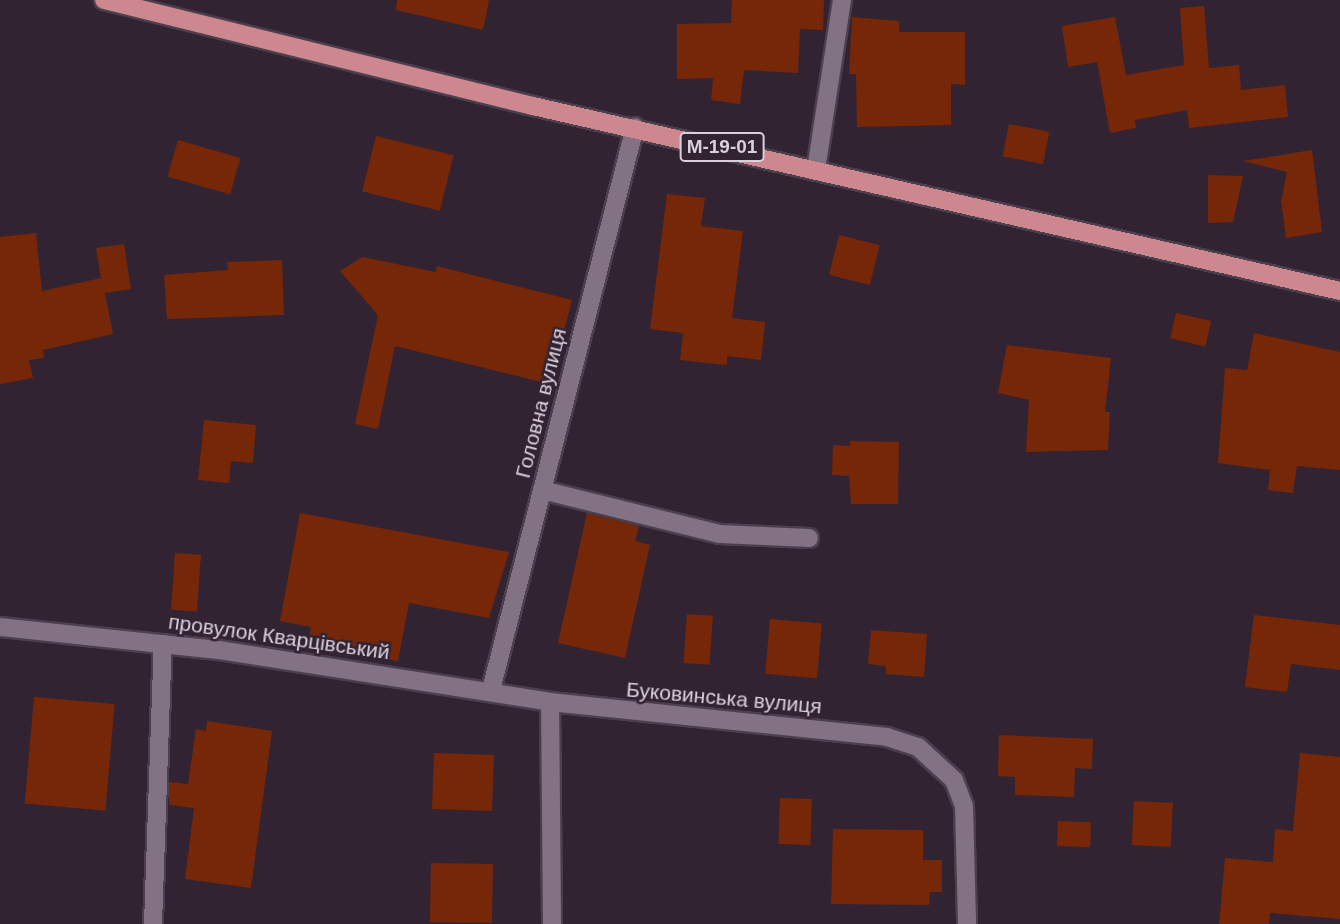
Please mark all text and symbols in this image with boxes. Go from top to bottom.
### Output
road number: М-19-01 [678,132,766,162]
street label: Головна вулиця [510,325,572,481]
street label: провулок Кварцівський [167,609,391,665]
street label: Буковинська вулиця [625,677,823,719]

